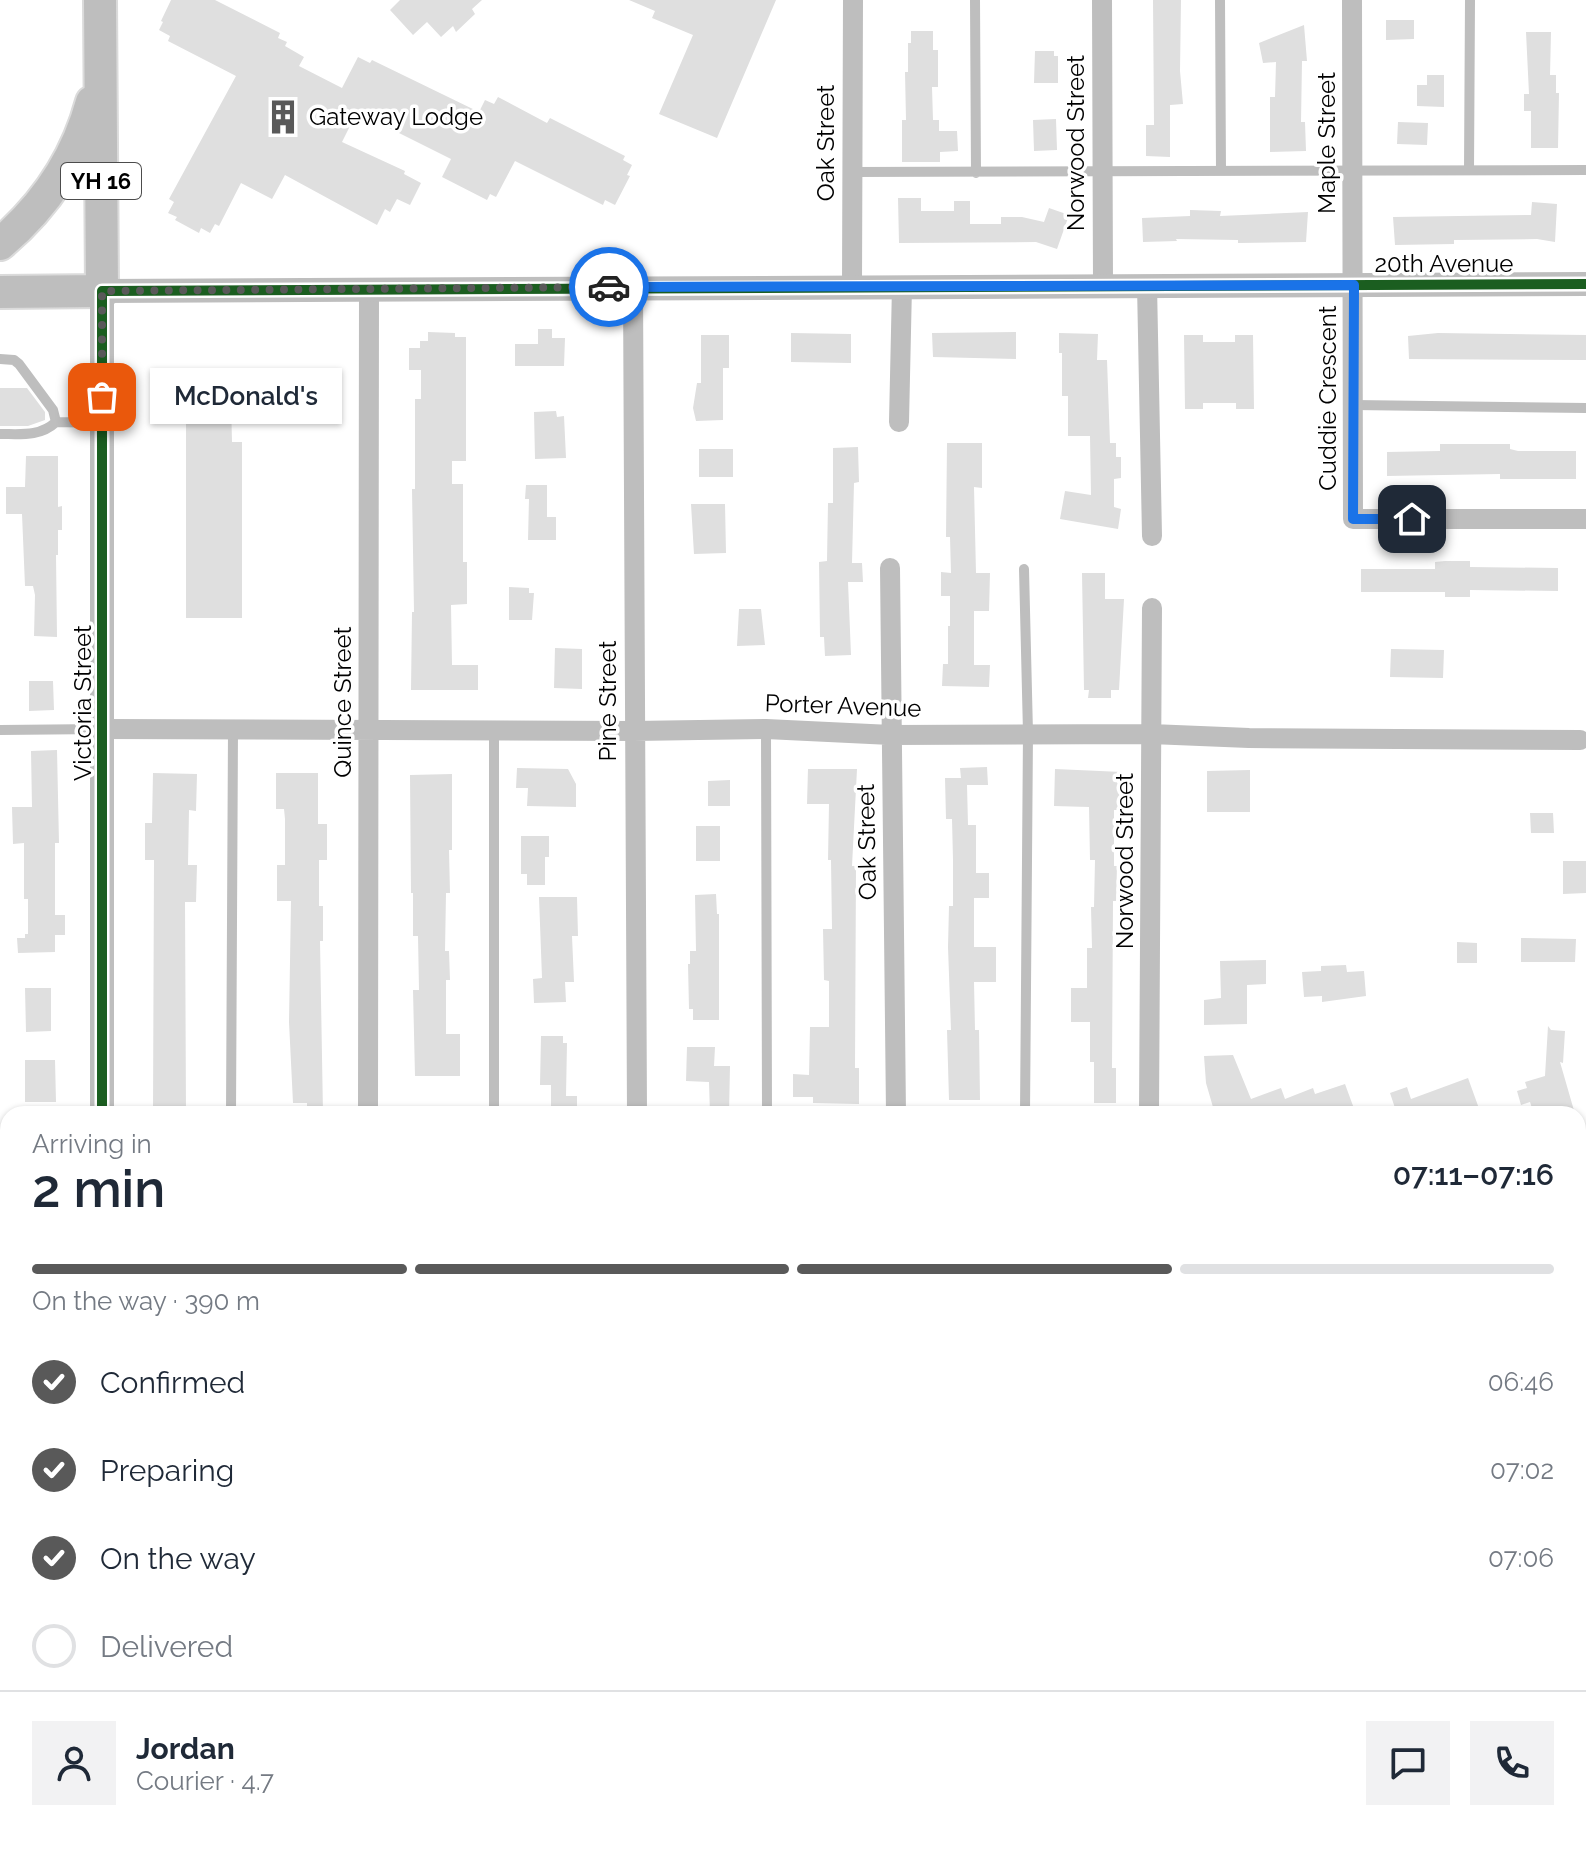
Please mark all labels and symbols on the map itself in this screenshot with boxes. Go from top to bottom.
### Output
street label: Norwood Street [1061,55,1090,231]
street label: Maple Street [1312,72,1341,214]
street label: Oak Street [811,85,840,201]
building icon: Gateway Lodge [264,98,302,136]
place label: Gateway Lodge [309,102,483,131]
road number: YH 16 [61,163,141,199]
courier [569,247,649,327]
street label: 20th Avenue [1375,249,1513,278]
street label: Cuddie Crescent [1313,305,1342,491]
pin [68,363,136,431]
callout: McDonald's [150,369,342,425]
pin [1378,485,1446,553]
street label: Victoria Street [68,625,97,781]
street label: Quince Street [328,626,357,778]
street label: Pine Street [593,641,622,761]
street label: Porter Avenue [764,688,922,723]
street label: Norwood Street [1110,773,1139,949]
street label: Oak Street [851,784,882,900]

